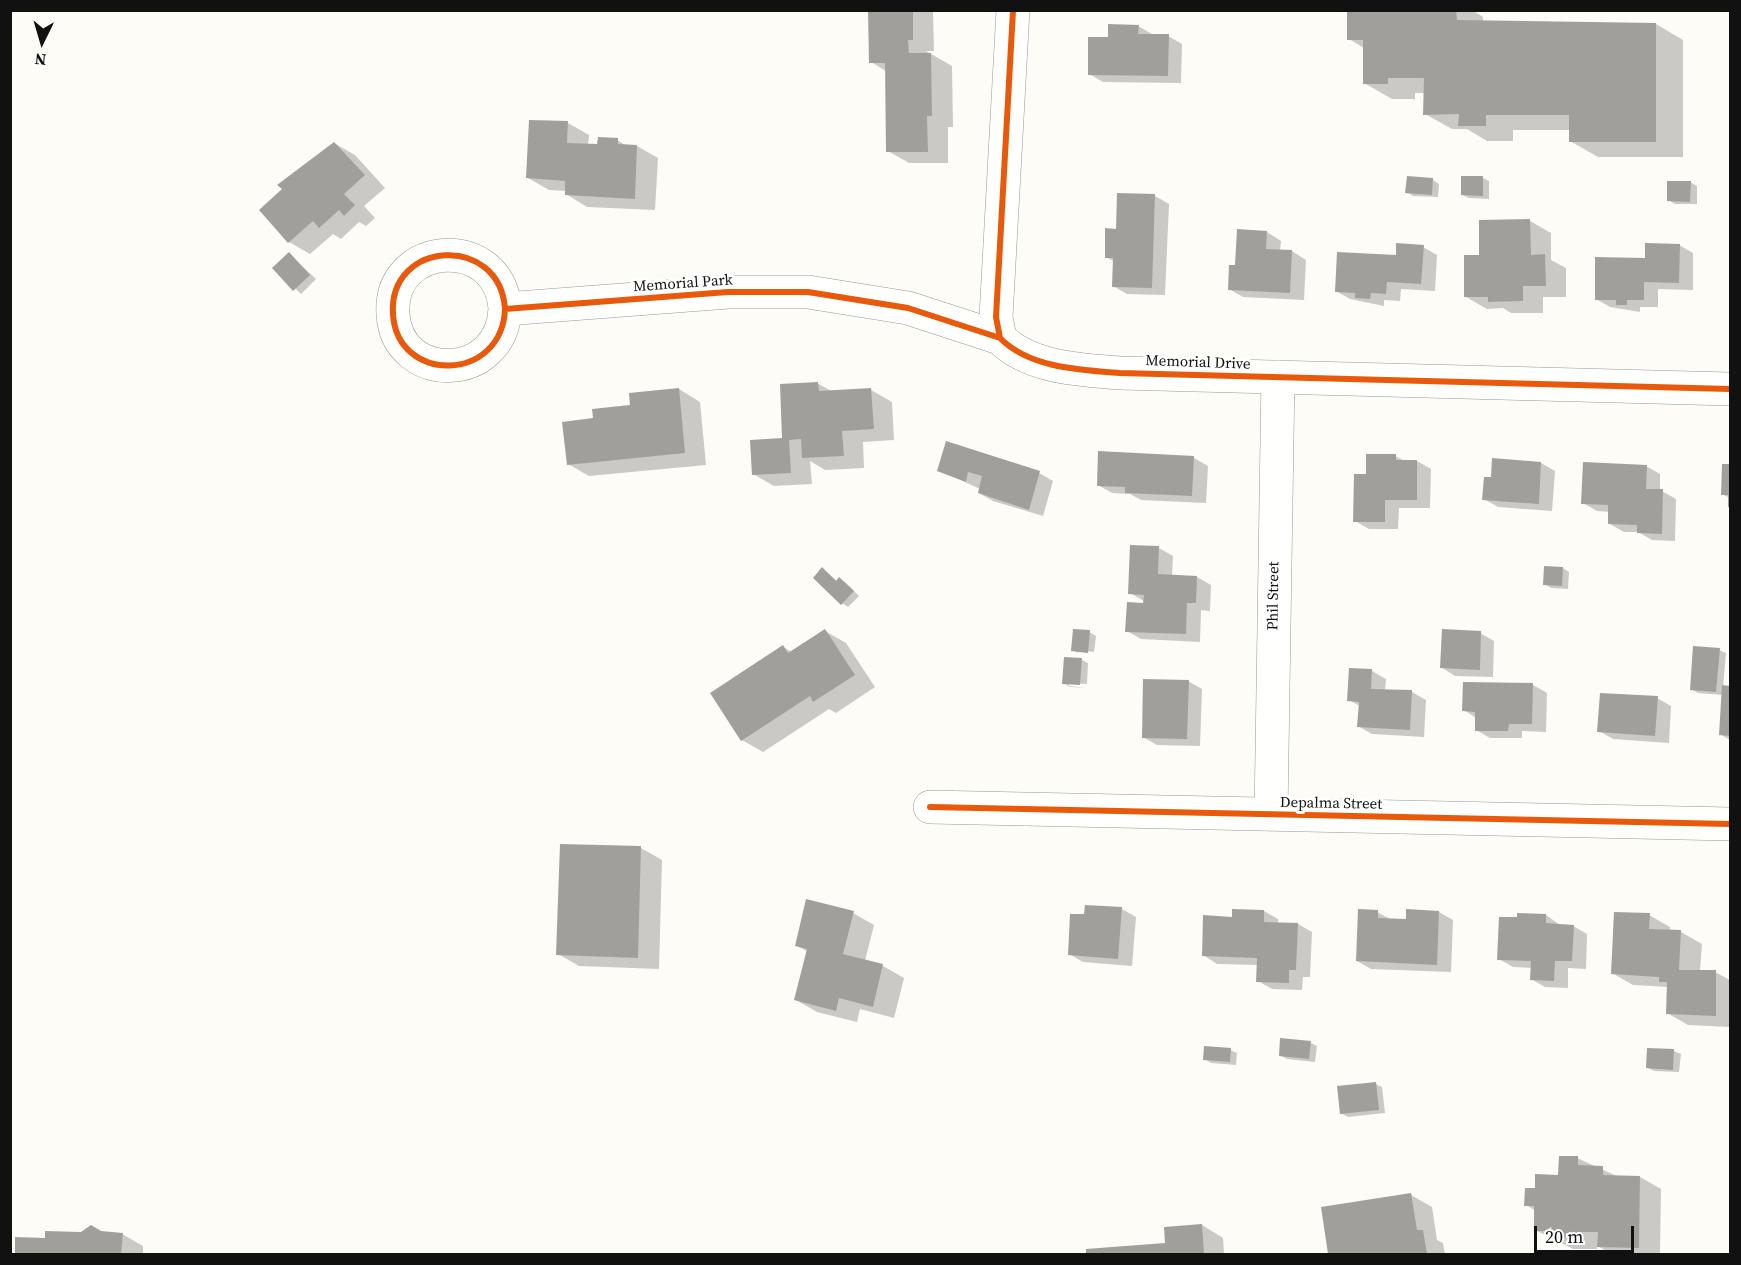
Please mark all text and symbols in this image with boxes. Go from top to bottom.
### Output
north arrow [12,12,72,72]
text: N [34,48,47,71]
street label: Memorial Park [633,272,733,296]
street label: Memorial Drive [1145,352,1251,374]
street label: Phil Street [1264,561,1284,631]
street label: Depalma Street [1280,794,1382,814]
scale bar [1537,1214,1638,1252]
text: 20 m [1545,1224,1583,1249]

